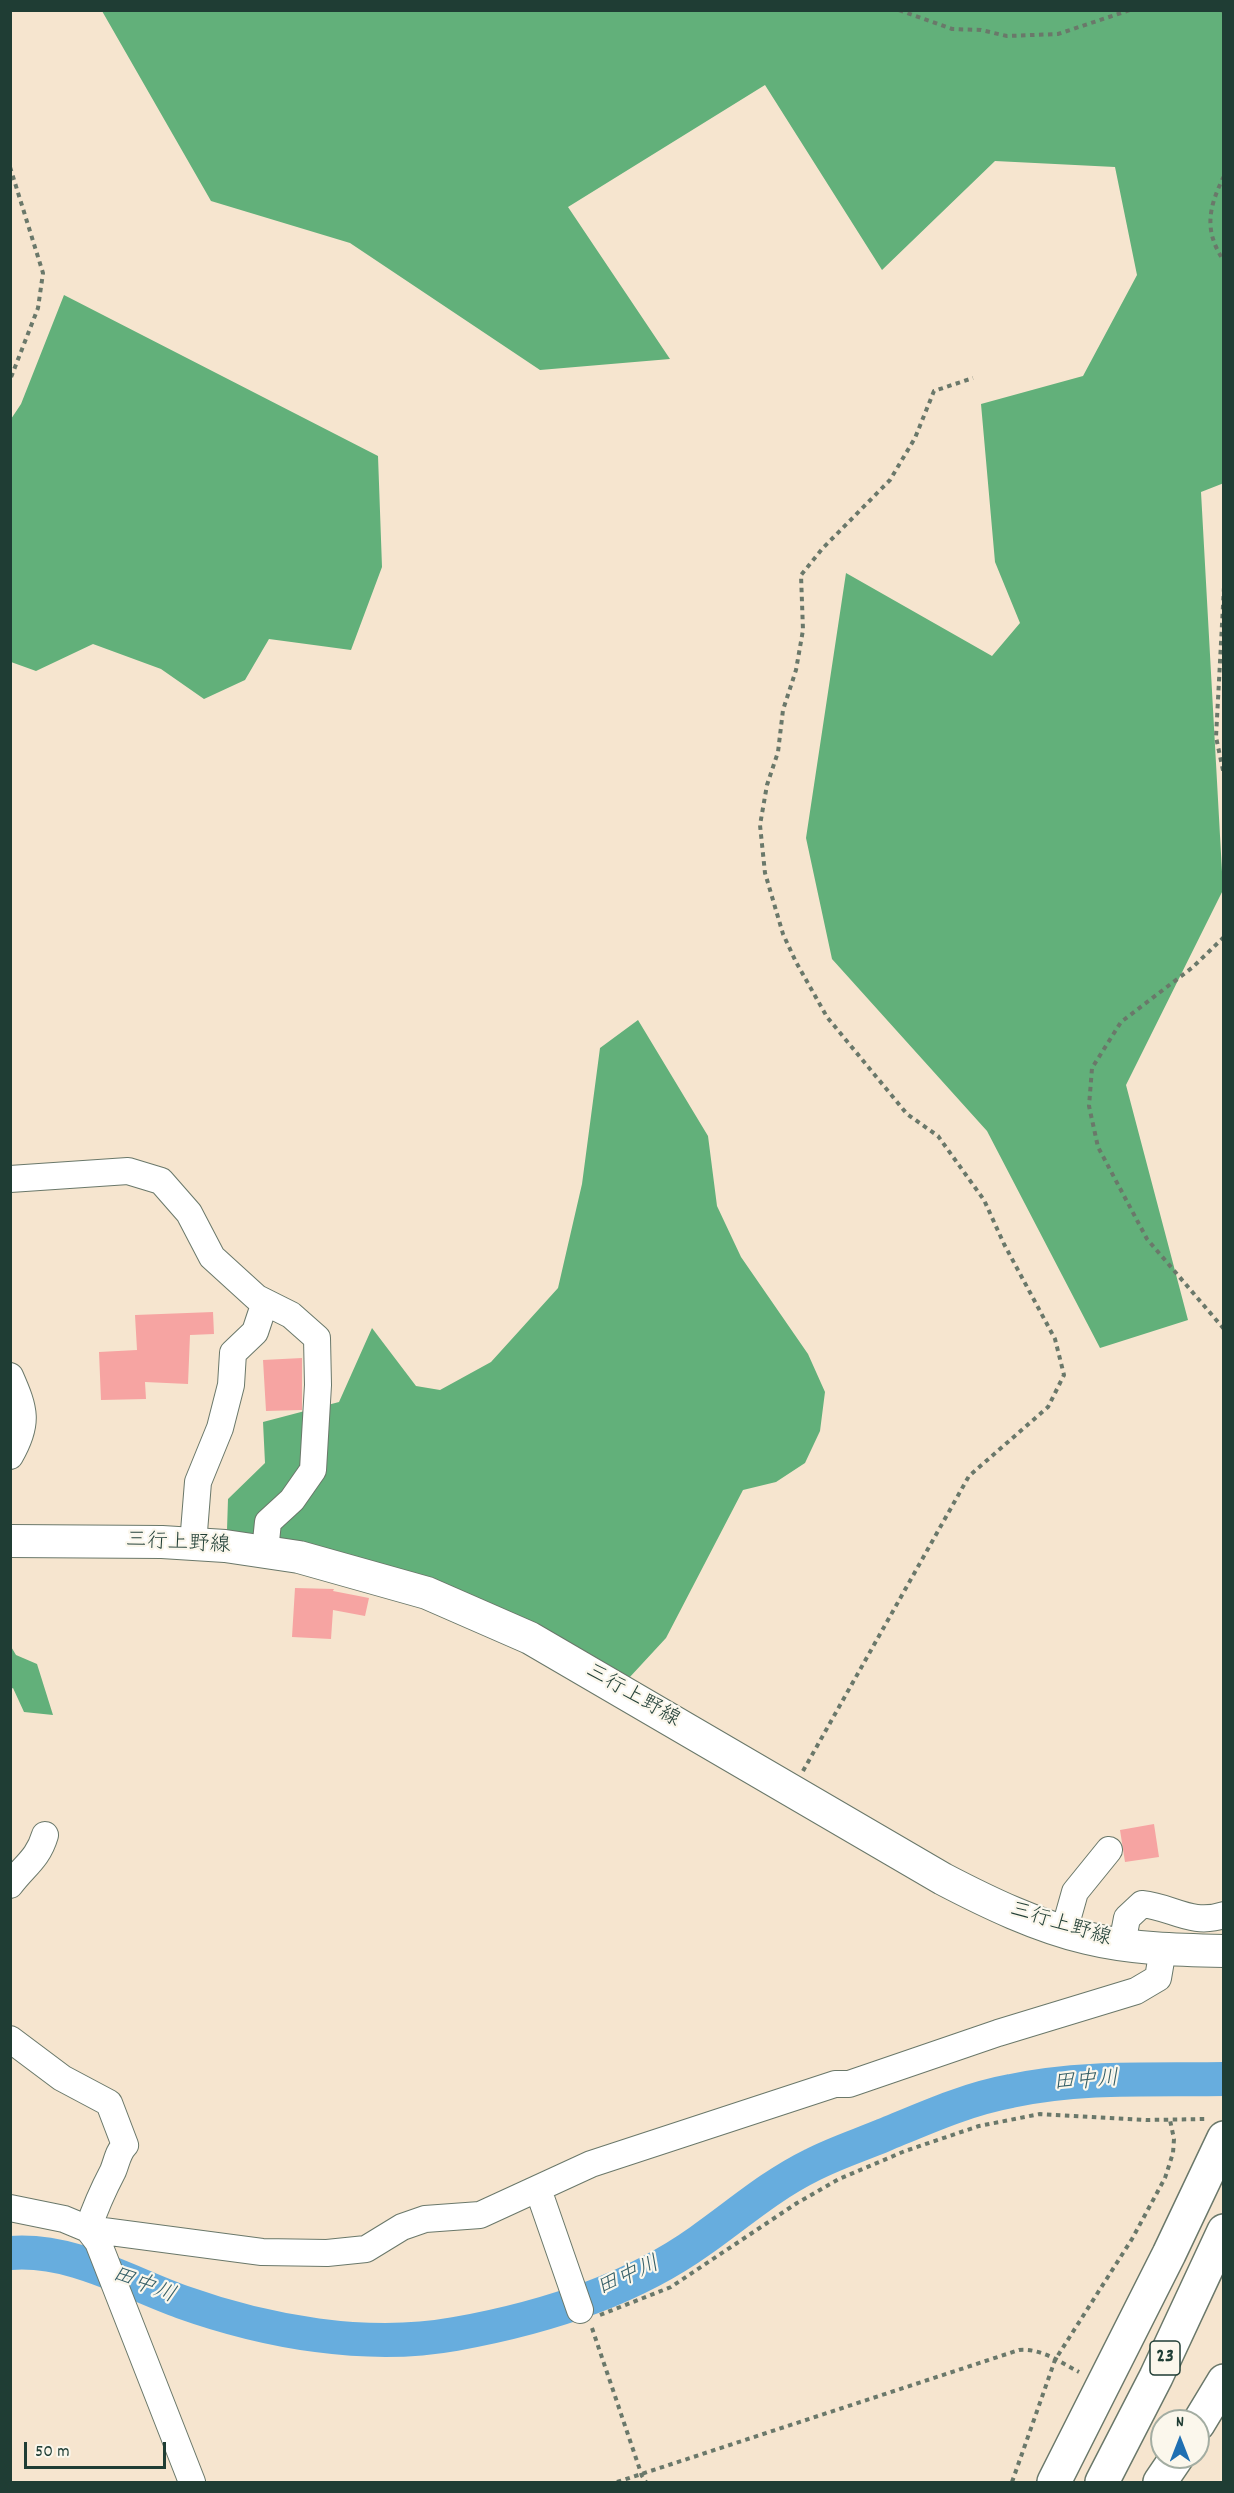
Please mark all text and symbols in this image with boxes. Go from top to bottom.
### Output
street label: 三行上野線 [125,1530,231,1560]
street label: 三行上野線 [580,1660,684,1734]
street label: 三行上野線 [1006,1899,1114,1953]
water label: 田中川 [1052,2068,1120,2098]
water label: 田中川 [593,2253,665,2303]
water label: 田中川 [107,2263,179,2311]
road number: 23 [1150,2341,1180,2375]
north arrow [1150,2409,1210,2469]
text: N [1176,2411,1184,2434]
scale bar [27,2430,170,2468]
text: 50 m [35,2440,70,2465]

